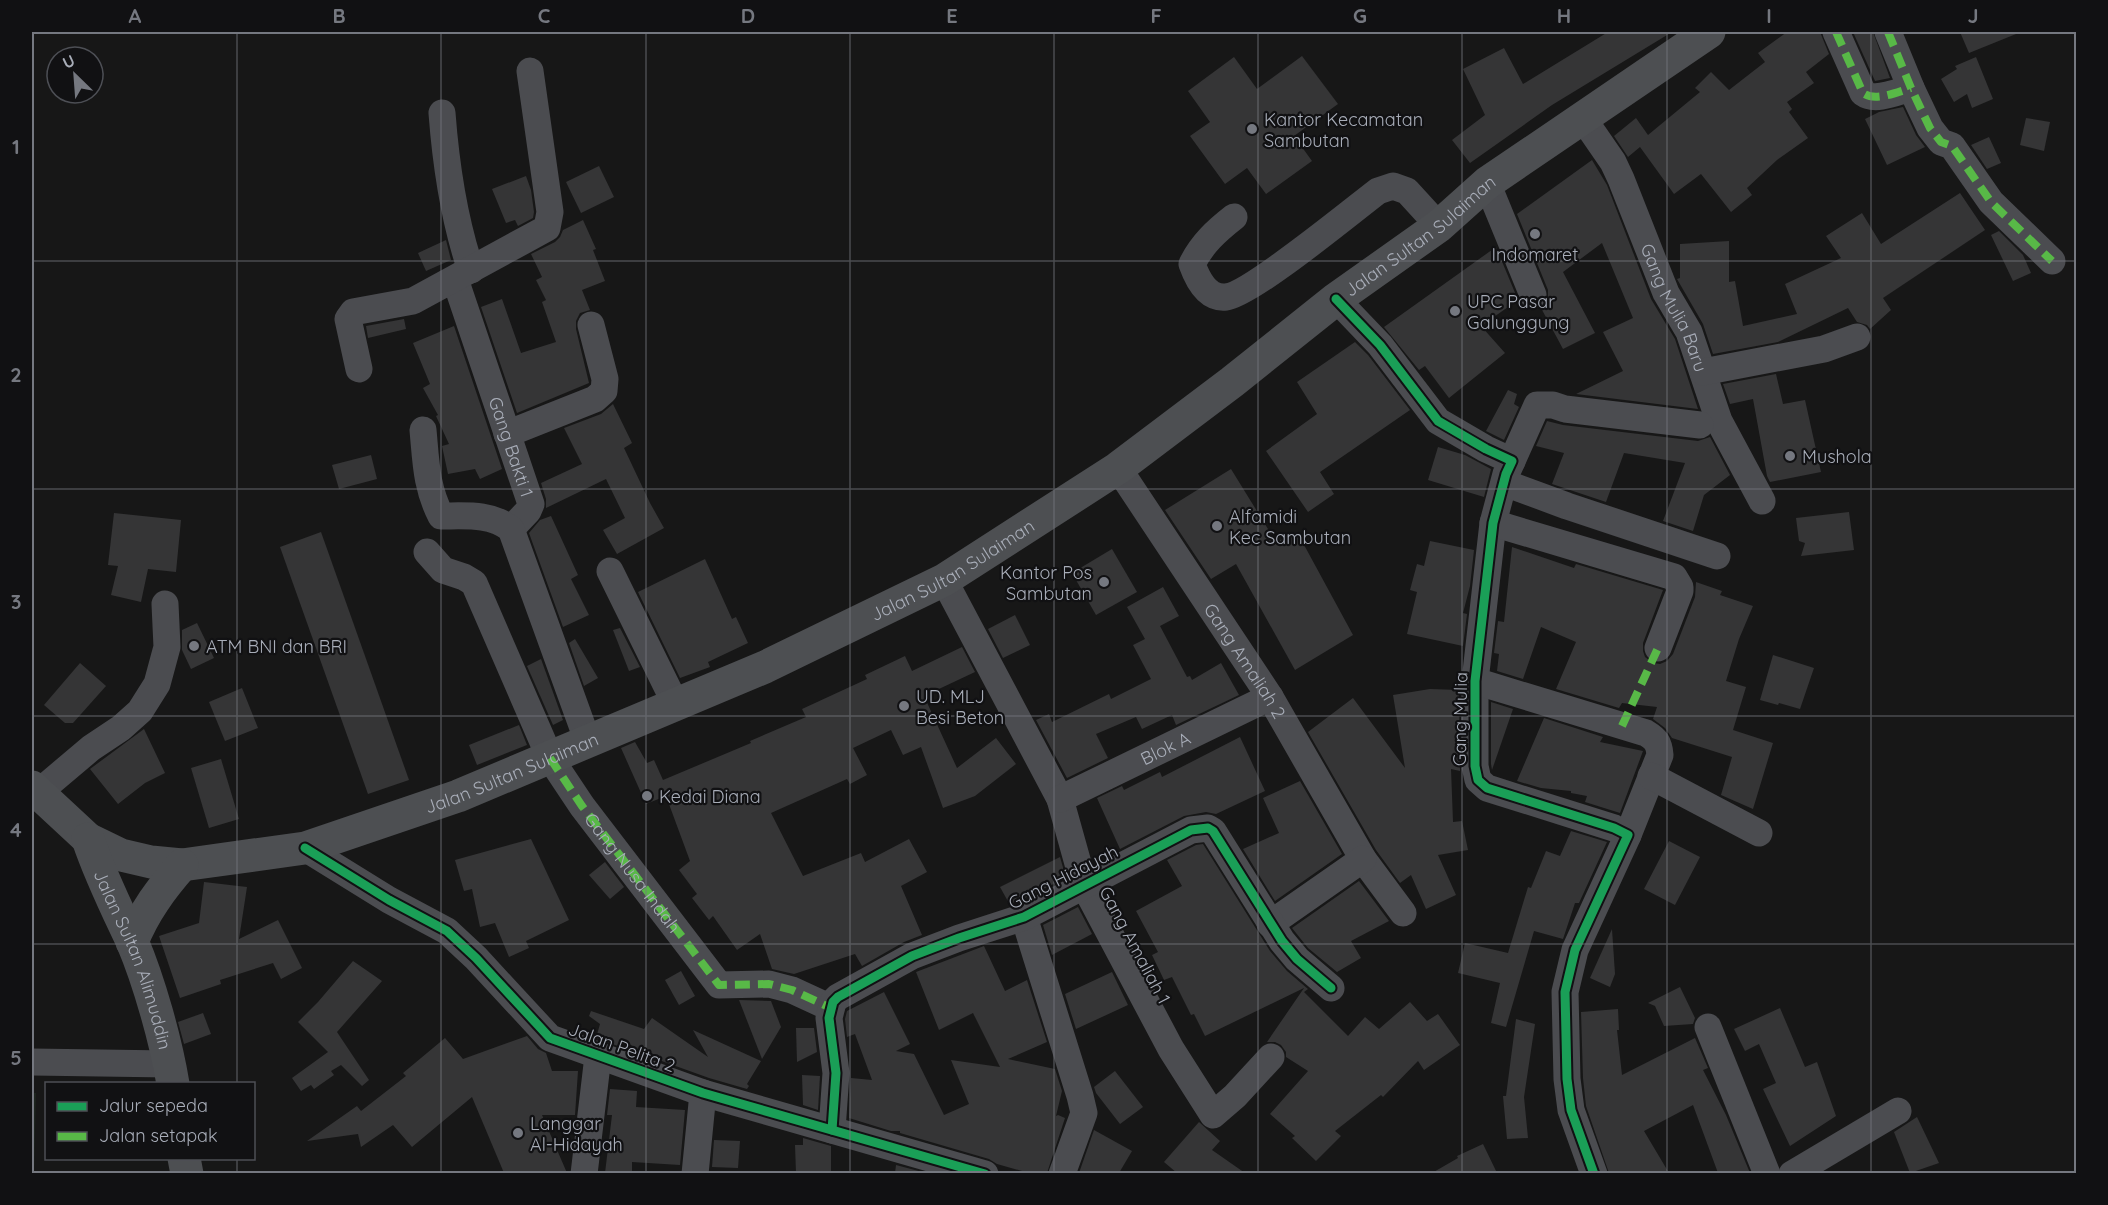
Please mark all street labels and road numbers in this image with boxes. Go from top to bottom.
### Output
street label: Jalan Sultan Sulaiman [1340,169,1500,301]
street label: Gang Mulia Baru [1636,240,1713,375]
street label: Gang Bakti 1 [484,394,539,500]
street label: Jalan Sultan Sulaiman [867,514,1038,626]
street label: Gang Amaliah 2 [1199,599,1291,723]
street label: Gang Mulia [1448,672,1472,766]
street label: Blok A [1137,726,1194,770]
street label: Jalan Sultan Sulaiman [422,727,602,818]
street label: Gang Nusa Indah [580,808,686,937]
street label: Gang Hidayah [1004,839,1122,915]
street label: Jalan Sultan Alimuddin [89,866,177,1052]
street label: Gang Amaliah 1 [1094,882,1176,1008]
street label: Jalan Pelita 2 [565,1017,679,1077]

